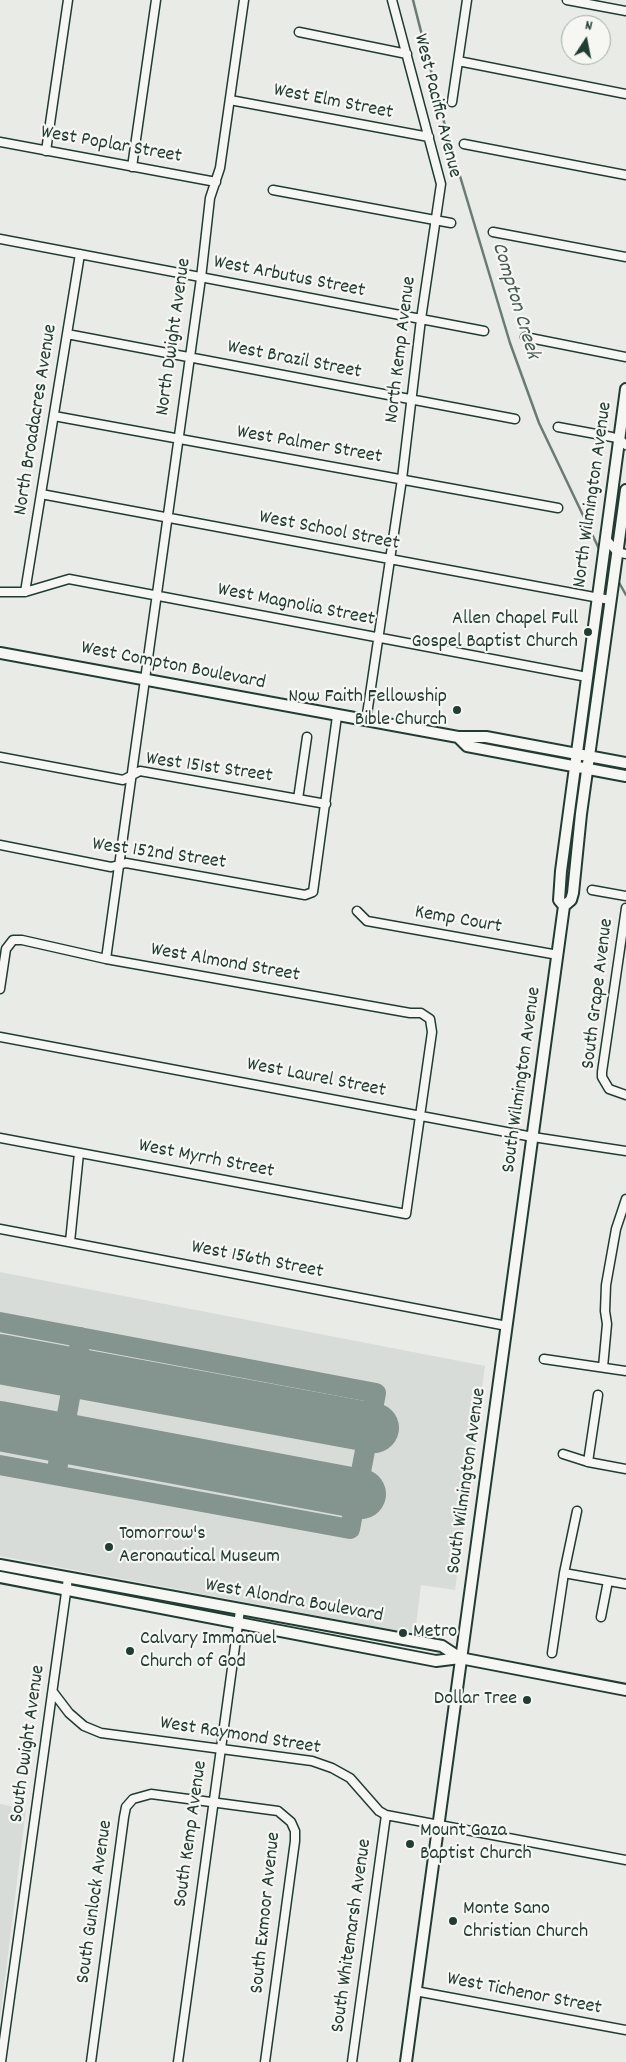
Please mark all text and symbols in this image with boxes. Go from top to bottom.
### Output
north arrow [561,15,611,65]
text: N [583,16,594,37]
street label: West Pacific Avenue [407,32,465,180]
street label: West Elm Street [271,80,395,126]
street label: West Poplar Street [39,122,183,170]
water label: Compton Creek [484,240,544,362]
street label: West Arbutus Street [211,252,367,304]
street label: North Dwight Avenue [152,257,198,417]
street label: North Kemp Avenue [381,275,423,425]
street label: North Broadacres Avenue [10,323,64,517]
street label: West Brazil Street [225,336,363,386]
street label: North Wilmington Avenue [569,401,619,589]
street label: West Palmer Street [235,421,383,471]
street label: West School Street [257,507,401,557]
street label: West Magnolia Street [215,579,377,633]
place label: Allen Chapel Full Gospel Baptist Church [411,608,578,655]
marker: Allen Chapel Full Gospel Baptist Church [582,626,594,638]
street label: West Compton Boulevard [79,637,267,697]
place label: Now Faith Fellowship Bible Church [288,686,447,733]
marker: Now Faith Fellowship Bible Church [451,704,463,716]
street label: West 151st Street [144,748,274,790]
street label: West 152nd Street [91,834,227,876]
street label: Kemp Court [413,902,503,940]
street label: South Grape Avenue [578,917,620,1071]
street label: West Almond Street [149,939,301,989]
street label: South Wilmington Avenue [498,985,548,1175]
street label: West Laurel Street [245,1054,387,1104]
street label: West Myrrh Street [136,1135,276,1185]
street label: West 156th Street [189,1236,325,1286]
street label: South Wilmington Avenue [443,1386,493,1576]
place label: Tomorrow's Aeronautical Museum [119,1523,280,1570]
marker: Tomorrow's Aeronautical Museum [103,1541,115,1553]
street label: West Alondra Boulevard [203,1575,385,1629]
place label: Metro [413,1621,457,1645]
marker: Metro [397,1627,409,1639]
place label: Calvary Immanuel Church of God [140,1628,276,1675]
marker: Calvary Immanuel Church of God [124,1645,136,1657]
street label: South Dwight Avenue [6,1664,52,1824]
place label: Dollar Tree [434,1688,517,1712]
marker: Dollar Tree [521,1694,533,1706]
street label: West Raymond Street [158,1712,322,1762]
street label: South Kemp Avenue [170,1759,214,1909]
street label: South Gunlock Avenue [73,1819,119,1985]
place label: Mount Gaza Baptist Church [420,1820,532,1867]
street label: South Exmoor Avenue [247,1831,287,1995]
street label: South Whitemarsh Avenue [328,1838,378,2034]
marker: Mount Gaza Baptist Church [404,1838,416,1850]
place label: Monte Sano Christian Church [463,1898,588,1945]
marker: Monte Sano Christian Church [447,1915,459,1927]
street label: West Tichenor Street [445,1968,603,2022]

